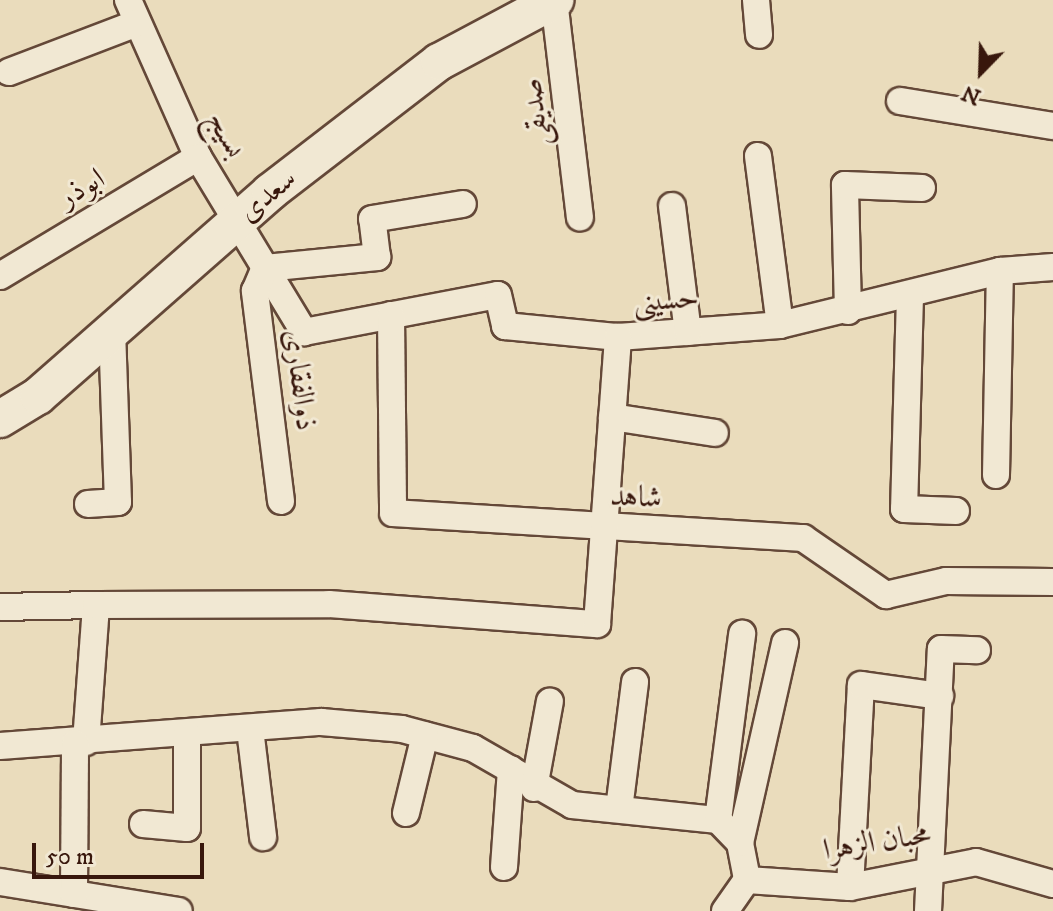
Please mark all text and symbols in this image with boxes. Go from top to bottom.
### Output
north arrow [941,32,1021,112]
street label: صدیقی [515,76,557,148]
text: N [958,79,985,111]
street label: بسیج [198,105,252,165]
street label: ابوذر [52,161,112,217]
street label: سعدی [232,161,304,231]
street label: حسینی [632,281,700,321]
street label: ذوالفقاری [275,327,323,433]
street label: شاهد [609,479,663,517]
street label: محبان الزهرا [821,817,933,869]
scale bar [36,827,208,877]
text: 50 m [46,842,94,872]

